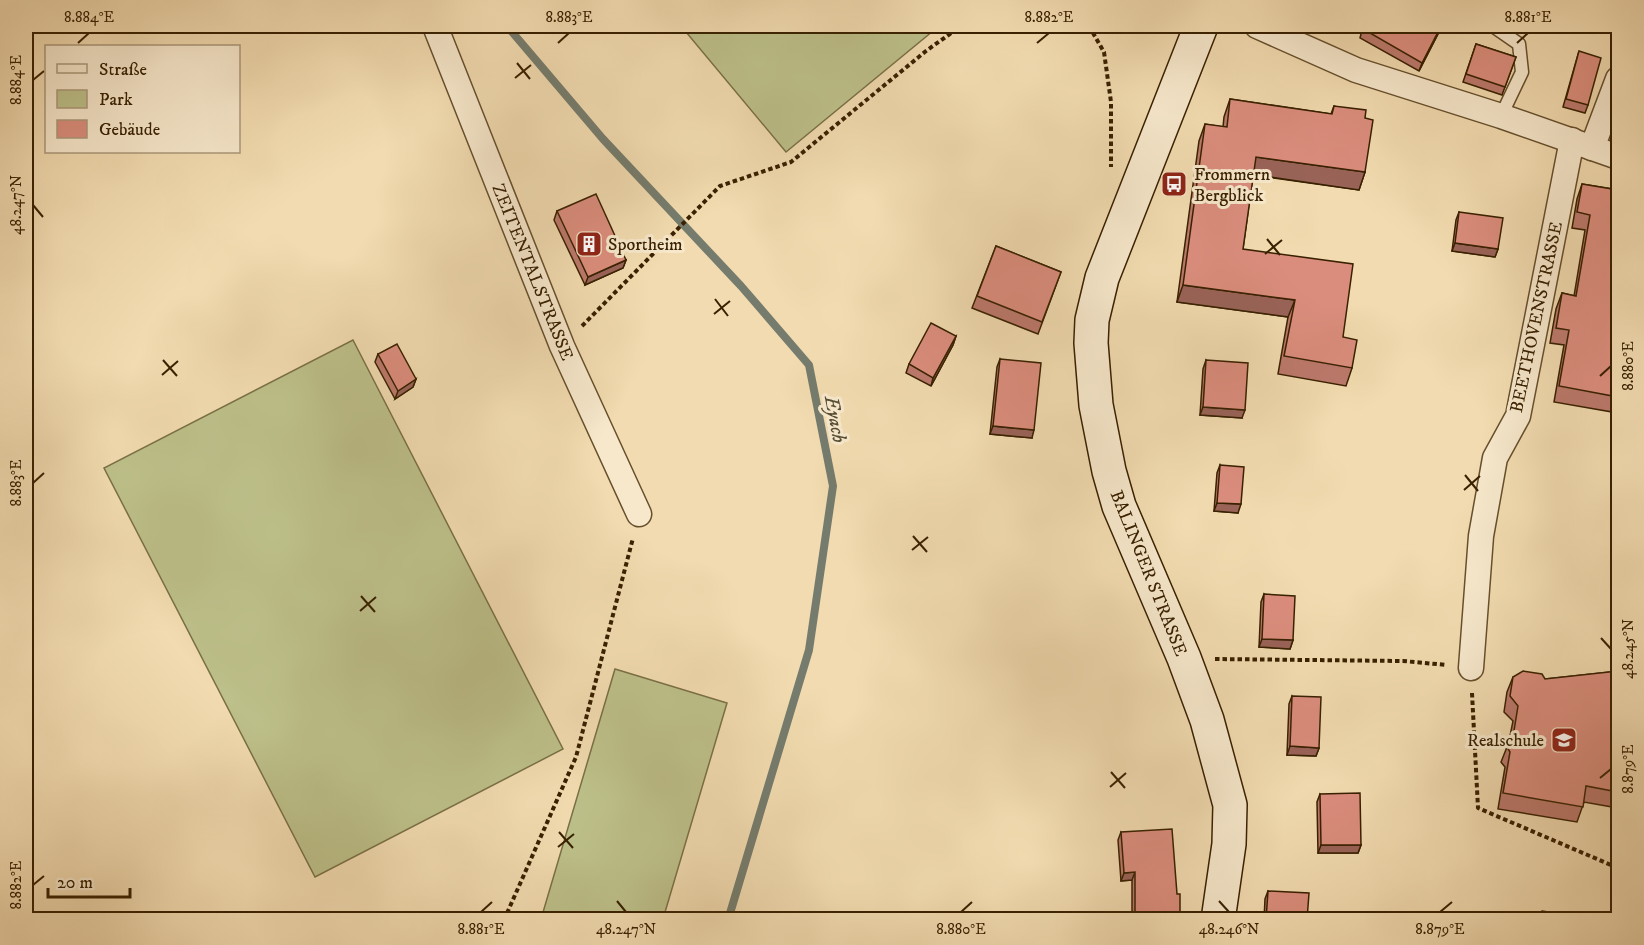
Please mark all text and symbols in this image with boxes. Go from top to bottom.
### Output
text: 8.884°E [64,8,114,27]
text: 8.883°E [545,8,593,27]
text: 8.882°E [1025,8,1074,27]
text: 8.881°E [1505,8,1552,27]
legend [45,45,240,153]
text: 8.884°E [7,55,26,105]
text: Straße [99,59,147,81]
text: Park [99,89,133,111]
text: Gebäude [99,119,160,141]
place label: Frommern Bergblick [1194,164,1271,207]
bus stop icon: Frommern Bergblick [1159,169,1189,199]
text: 48.247°N [7,175,26,235]
street label: ZEITENTALSTRASSE [487,181,578,364]
street label: BEETHOVENSTRASSE [1506,219,1568,415]
building icon: Sportheim [574,229,604,259]
place label: Sportheim [608,234,683,256]
text: 8.880°E [1619,341,1638,391]
water label: Eyach [818,393,851,445]
text: 8.883°E [7,459,26,507]
street label: BALINGER STRASSE [1105,487,1192,660]
text: 48.245°N [1619,619,1638,679]
school or university icon: Realschule [1549,725,1579,755]
place label: Realschule [1467,730,1544,752]
text: 8.879°E [1619,744,1638,794]
text: 8.882°E [7,860,26,909]
scale bar [48,861,130,899]
text: 20 m [57,872,93,894]
text: 8.881°E [458,920,505,939]
text: 48.247°N [596,920,656,939]
text: 8.880°E [936,920,986,939]
text: 48.246°N [1199,920,1259,939]
text: 8.879°E [1415,920,1465,939]

